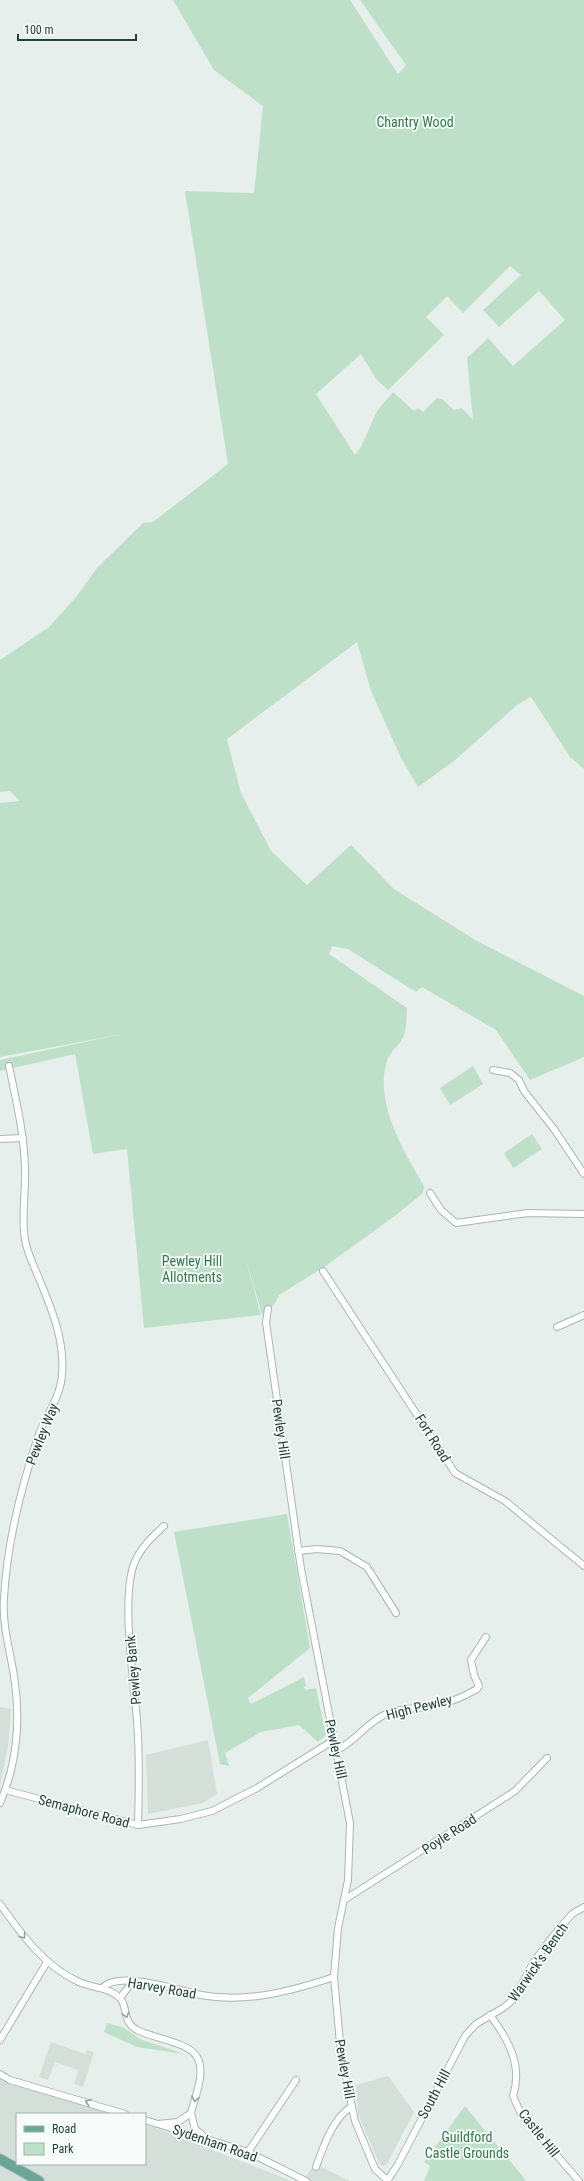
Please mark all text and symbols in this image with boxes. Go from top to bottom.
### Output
scale bar [18,16,136,42]
text: 100 m [24,23,54,37]
park label: Chantry Wood [376,114,454,130]
park label: Pewley Hill Allotments [162,1253,222,1285]
street label: Pewley Hill [269,1398,293,1460]
street label: Pewley Way [22,1401,62,1467]
street label: Fort Road [412,1411,454,1465]
street label: Pewley Bank [122,1634,144,1705]
street label: High Pewley [384,1691,454,1723]
street label: Pewley Hill [322,1718,350,1780]
street label: Semaphore Road [37,1791,131,1831]
street label: Poyle Road [419,1811,479,1857]
street label: Warwick's Bench [505,1920,571,2004]
one-way arrow [18,1931,25,1938]
street label: Harvey Road [126,1974,198,2002]
one-way arrow [121,2011,130,2018]
street label: Pewley Hill [332,2038,358,2100]
street label: South Hill [414,2067,454,2121]
one-way arrow [191,2095,199,2102]
one-way arrow [85,2098,92,2107]
street label: Castle Hill [515,2106,563,2160]
legend [16,2113,146,2165]
street label: Sydenham Road [170,2121,260,2165]
text: Road [52,2122,76,2136]
park label: Guildford Castle Grounds [425,2129,509,2161]
text: Park [52,2142,74,2156]

